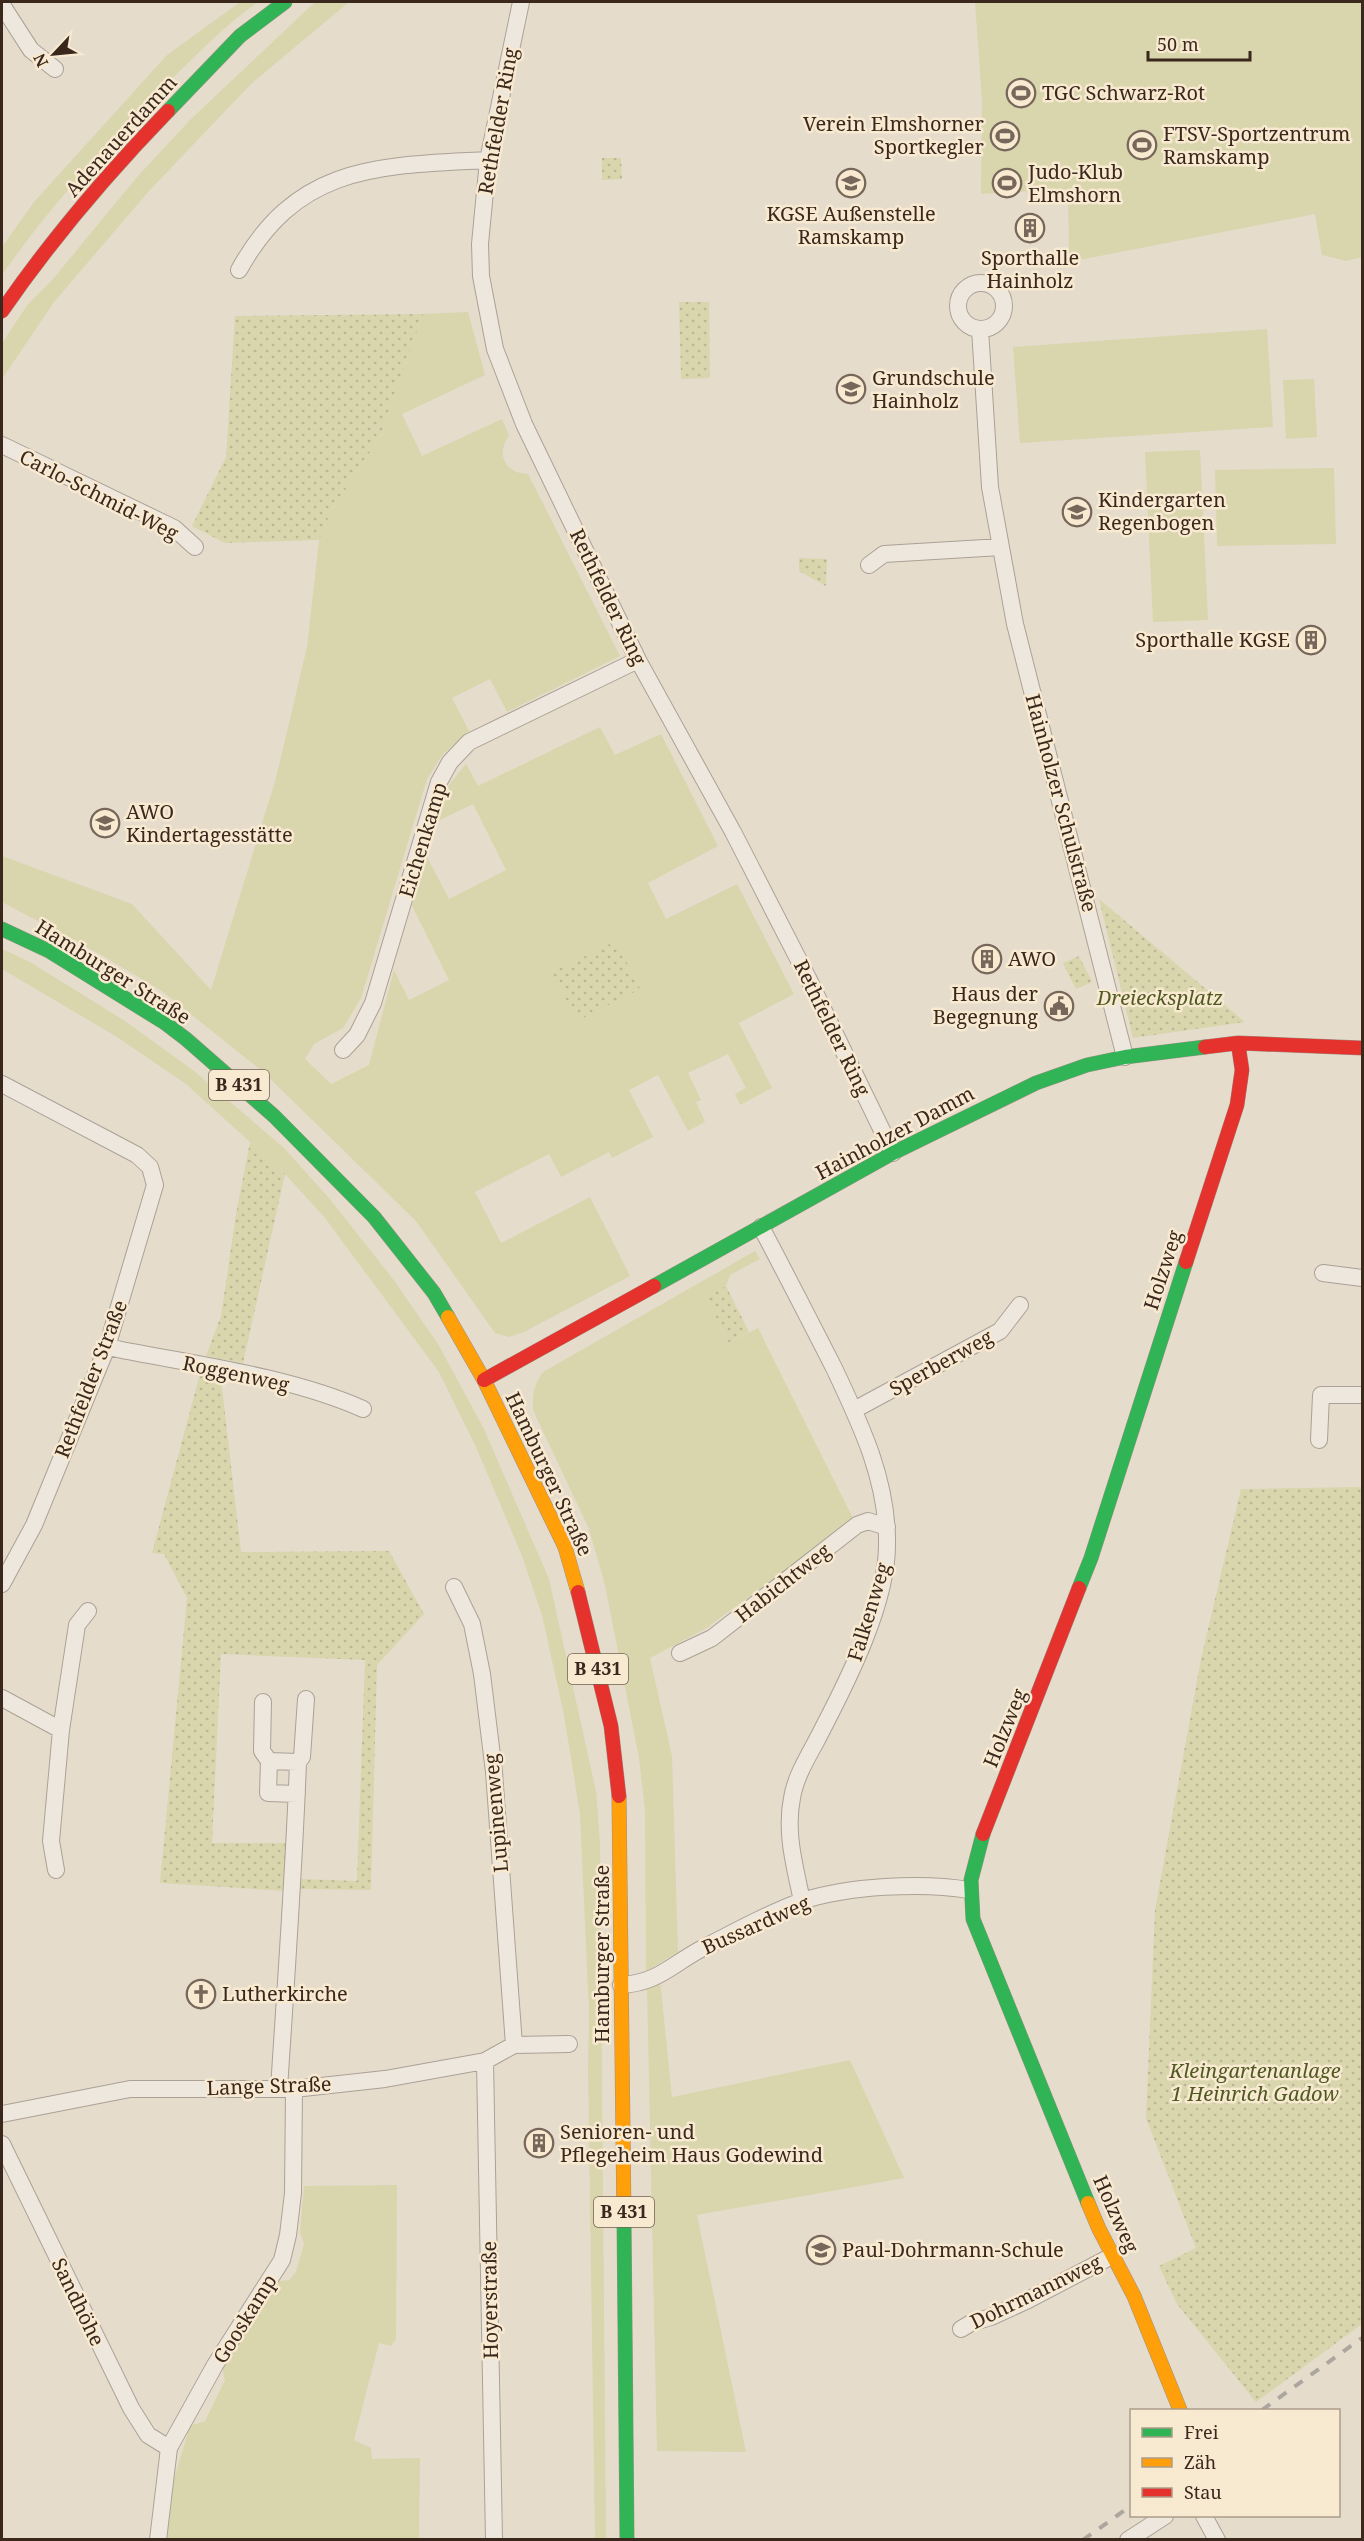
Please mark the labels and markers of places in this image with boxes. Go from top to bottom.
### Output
sports icon: TGC Schwarz-Rot [1005,77,1037,109]
place label: TGC Schwarz-Rot [1042,79,1205,106]
place label: Verein Elmshorner Sportkegler [803,110,985,160]
sports icon: Verein Elmshorner Sportkegler [989,120,1021,152]
place label: FTSV-Sportzentrum Ramskamp [1163,120,1350,170]
sports icon: FTSV-Sportzentrum Ramskamp [1126,129,1158,161]
place label: Judo-Klub Elmshorn [1027,158,1123,208]
school or university icon: KGSE Außenstelle Ramskamp [835,167,867,199]
sports icon: Judo-Klub Elmshorn [991,167,1023,199]
place label: KGSE Außenstelle Ramskamp [766,200,936,250]
building icon: Sporthalle Hainholz [1014,212,1046,244]
place label: Sporthalle Hainholz [981,244,1079,294]
place label: Grundschule Hainholz [872,364,995,414]
school or university icon: Grundschule Hainholz [835,373,867,405]
place label: Kindergarten Regenbogen [1098,486,1226,536]
school or university icon: Kindergarten Regenbogen [1061,496,1093,528]
building icon: Sporthalle KGSE [1295,624,1327,656]
place label: Sporthalle KGSE [1135,626,1290,653]
place label: AWO Kindertagesstätte [126,798,293,848]
school or university icon: AWO Kindertagesstätte [89,807,121,839]
building icon: AWO [971,943,1003,975]
place label: AWO [1008,945,1056,972]
place label: Haus der Begegnung [933,980,1039,1030]
public building icon: Haus der Begegnung [1043,990,1075,1022]
church icon: Lutherkirche [185,1978,217,2010]
place label: Lutherkirche [222,1980,348,2007]
place label: Senioren- und Pflegeheim Haus Godewind [560,2118,823,2168]
building icon: Senioren- und Pflegeheim Haus Godewind [523,2127,555,2159]
school or university icon: Paul-Dohrmann-Schule [805,2234,837,2266]
place label: Paul-Dohrmann-Schule [842,2236,1064,2263]

